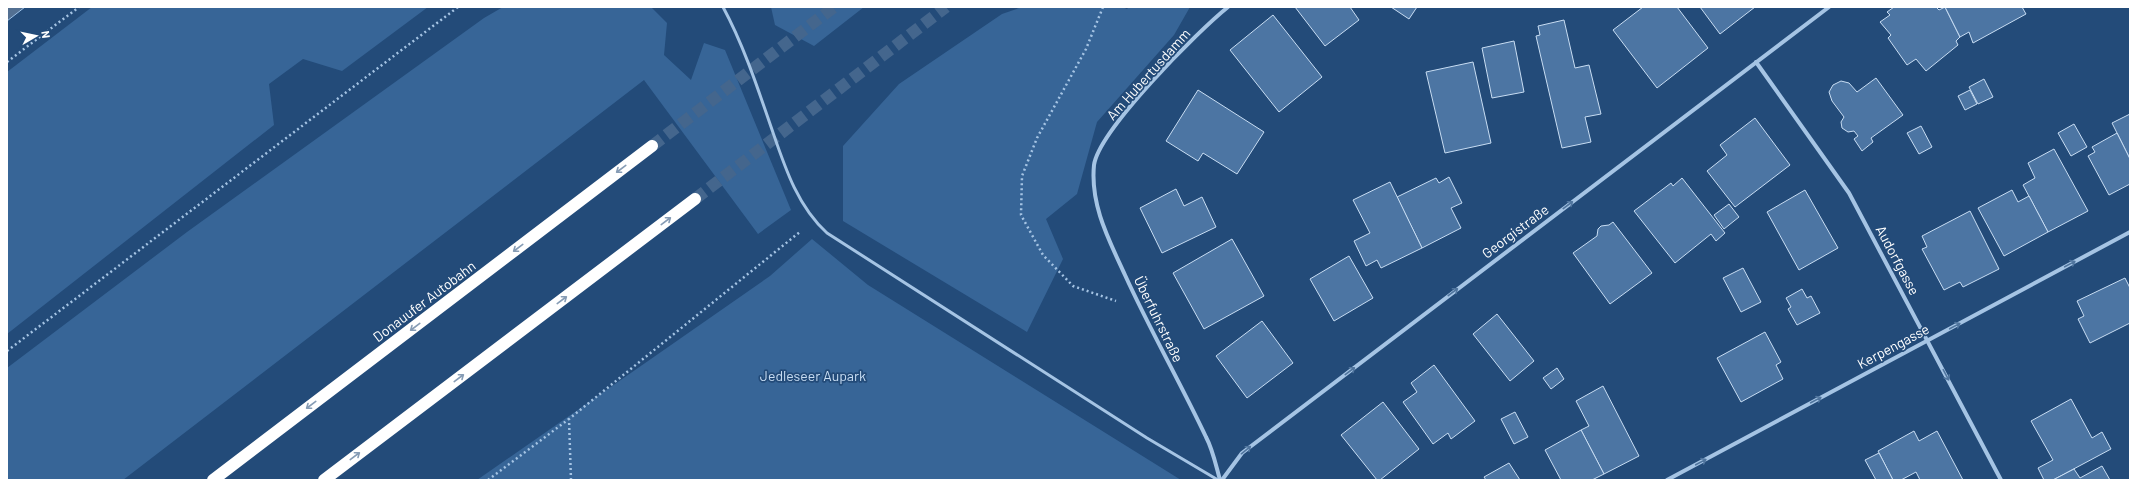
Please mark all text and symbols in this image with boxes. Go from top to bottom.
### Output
north arrow [16,16,56,56]
street label: Am Hubertusdamm [1102,25,1194,123]
text: N [39,30,53,39]
one-way arrow [616,165,627,173]
street label: Georgistraße [1478,200,1552,262]
one-way arrow [1562,201,1573,209]
one-way arrow [660,217,671,225]
street label: Audorfgasse [1873,222,1923,298]
one-way arrow [513,244,524,252]
street label: Donauufer Autobahn [369,257,479,345]
one-way arrow [2064,260,2076,267]
street label: Überfuhrstraße [1131,273,1187,365]
one-way arrow [1448,288,1459,296]
one-way arrow [557,295,568,304]
street label: Kerpengasse [1854,320,1932,372]
one-way arrow [1949,321,1961,329]
one-way arrow [409,322,420,331]
park label: Jedleseer Aupark [760,367,866,384]
one-way arrow [1344,367,1355,375]
one-way arrow [1943,369,1950,381]
one-way arrow [453,374,464,382]
one-way arrow [1810,396,1822,404]
one-way arrow [306,401,317,410]
one-way arrow [1241,445,1252,454]
one-way arrow [349,452,360,461]
one-way arrow [1695,457,1707,465]

